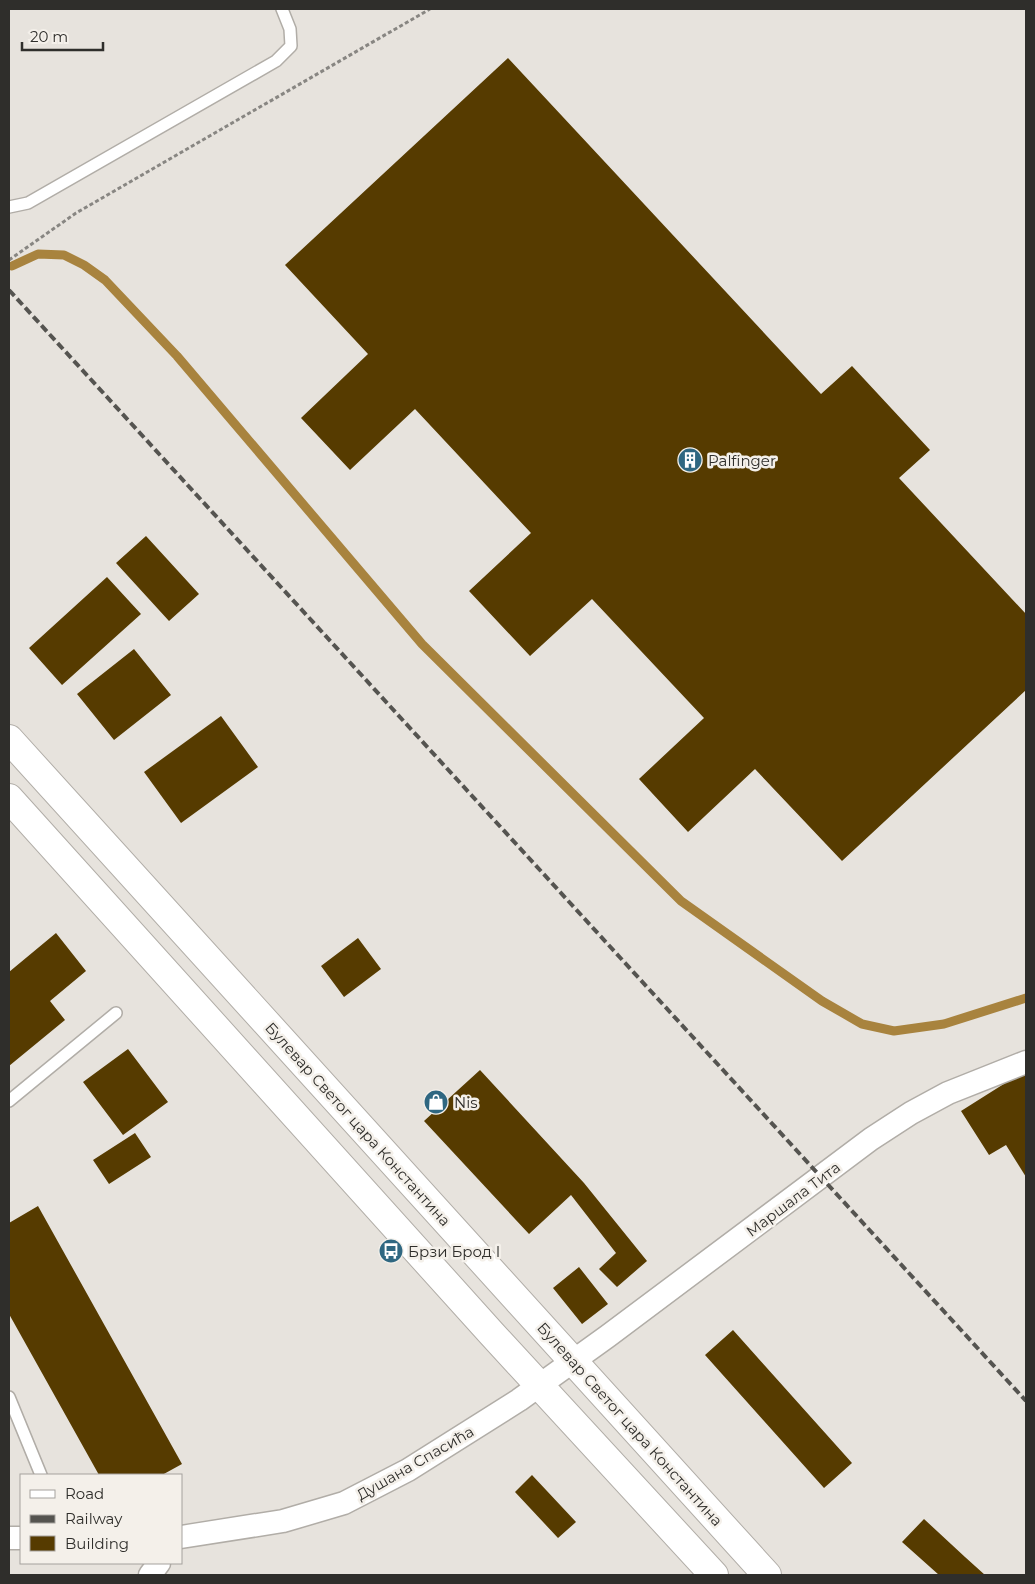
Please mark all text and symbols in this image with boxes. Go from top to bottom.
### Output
scale bar [22,20,104,52]
text: 20 m [30,27,68,46]
building icon: Palfinger [677,447,703,473]
place label: Palfinger [708,451,776,470]
street label: Булевар Светог цара Константина [261,1018,455,1230]
shop icon: Nis [423,1089,449,1115]
place label: Nis [454,1093,478,1112]
street label: Маршала Тита [742,1157,844,1241]
bus stop icon: Брзи Брод I [378,1238,404,1264]
place label: Брзи Брод I [408,1242,500,1261]
street label: Булевар Светог цара Константина [533,1318,727,1530]
street label: Душана Спасића [353,1422,477,1504]
legend [20,1474,182,1564]
text: Road [65,1484,104,1503]
text: Railway [65,1509,123,1528]
text: Building [65,1534,129,1553]

